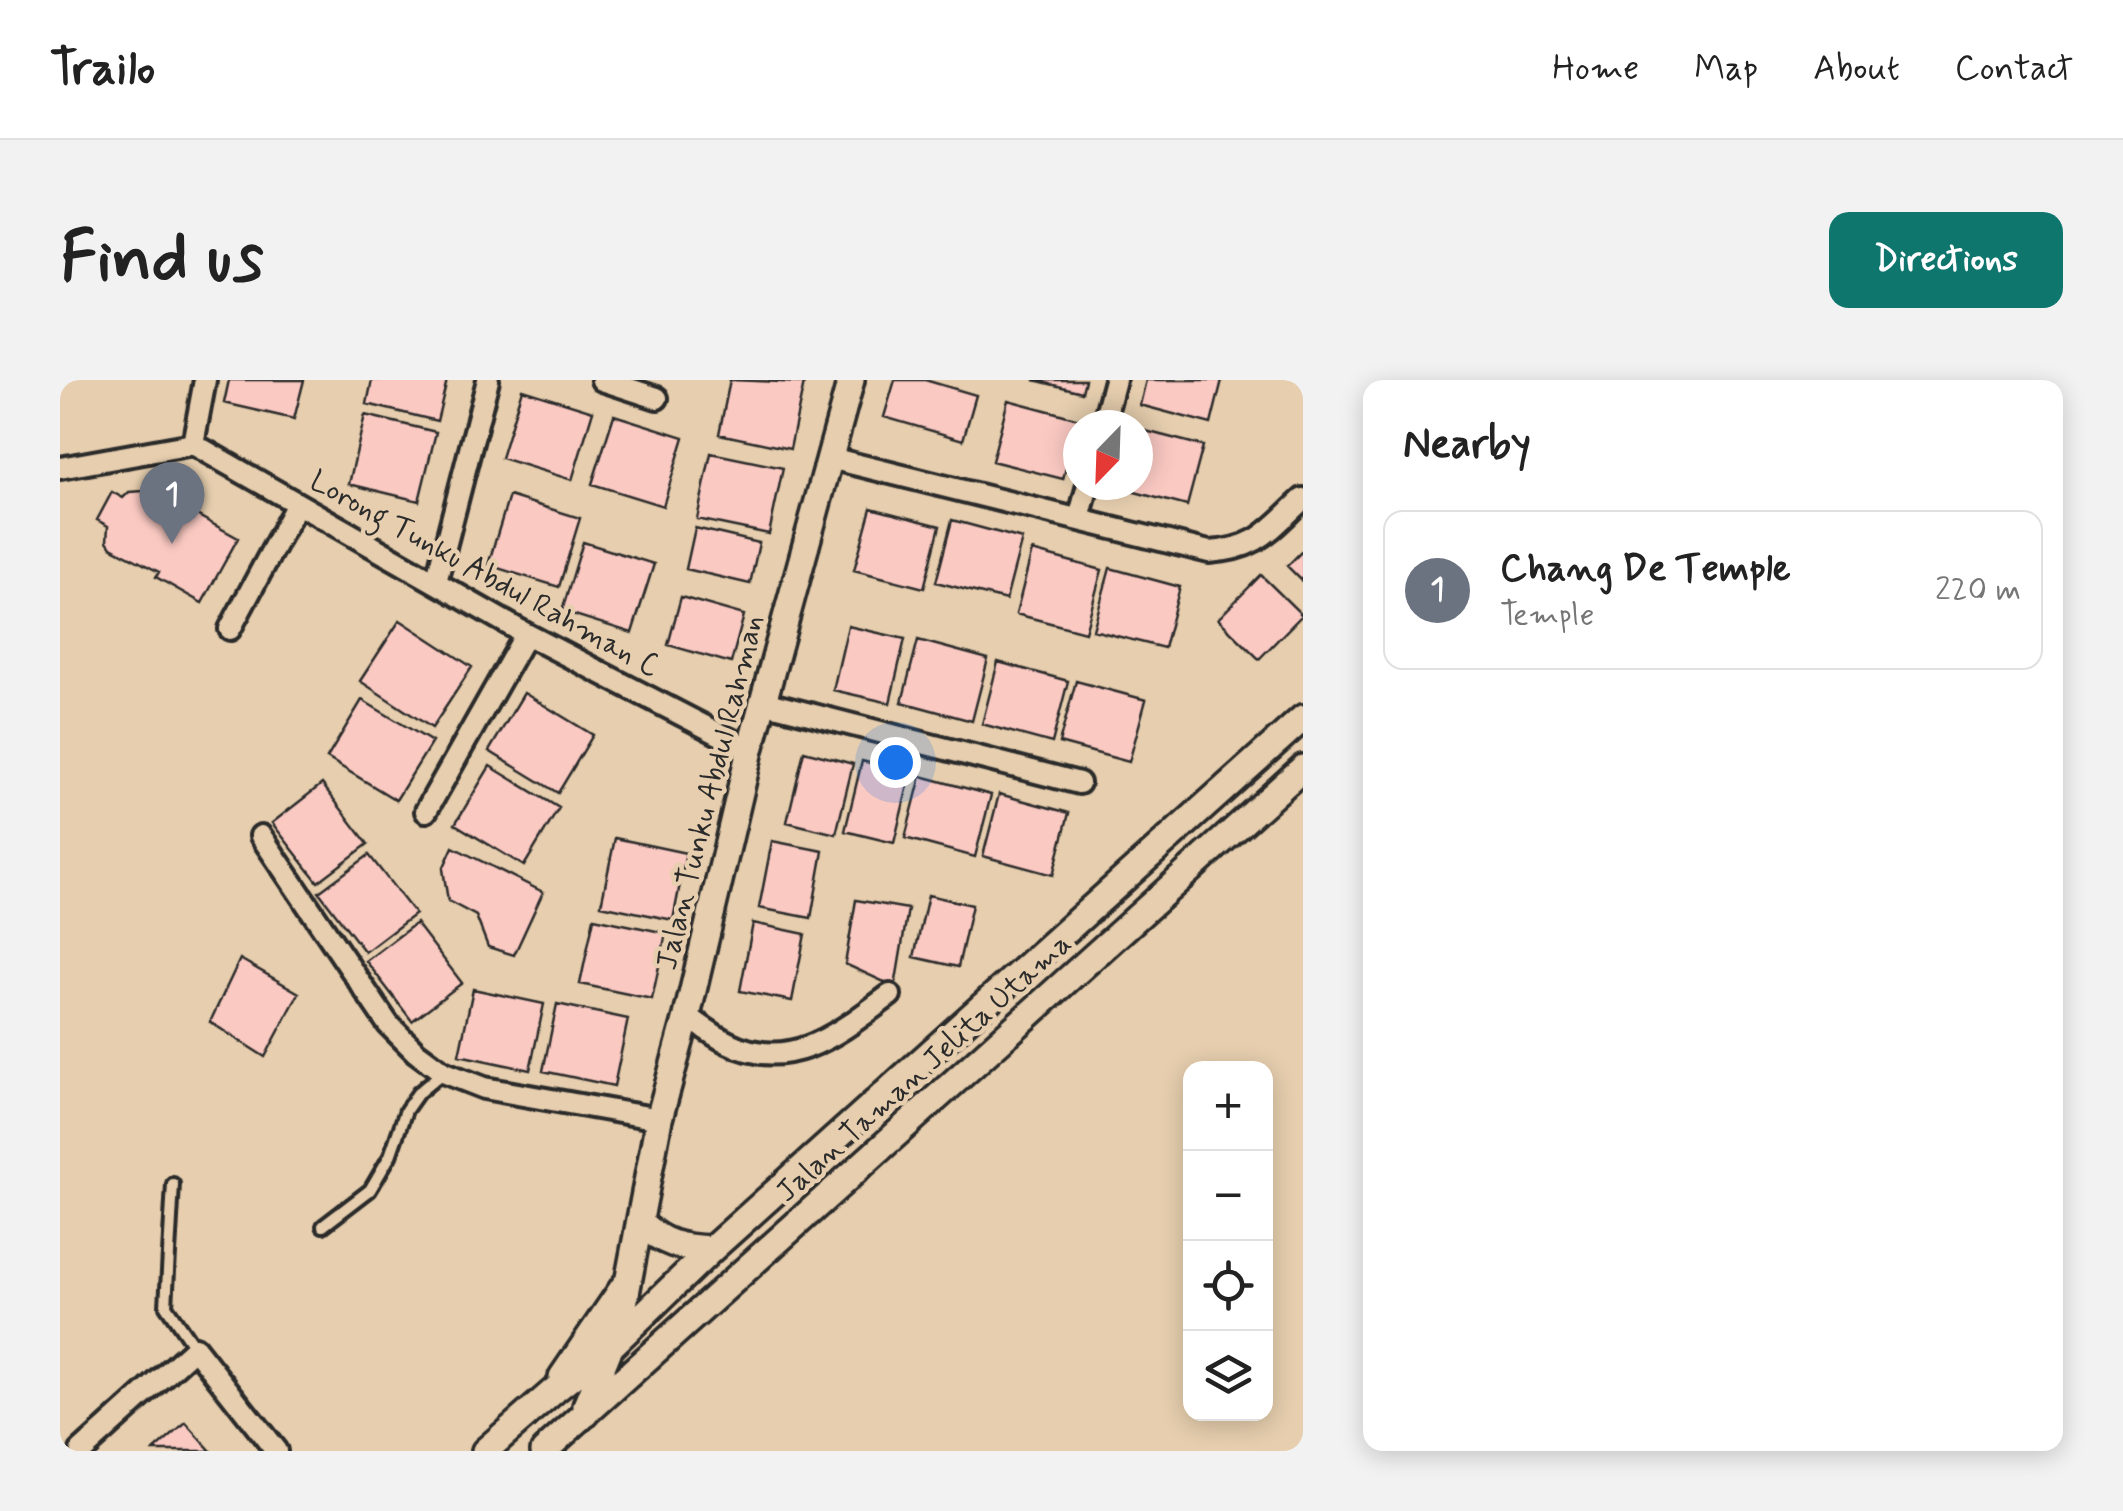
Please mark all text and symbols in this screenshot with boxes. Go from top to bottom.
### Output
text: Trailo [50,38,155,101]
text: Home [1552,46,1639,92]
text: Map [1694,46,1758,92]
text: About [1813,46,1900,92]
text: Contact [1955,46,2073,92]
button: Directions [1829,212,2063,308]
text: Find us [60,214,264,306]
north arrow [1063,410,1153,500]
text: Nearby [1403,418,1531,473]
pin: 1 [140,461,204,544]
street label: Lorong Tunku Abdul Rahman C [301,462,666,689]
text: Chang De Temple [1500,545,1791,594]
text: 1 [1430,569,1445,611]
text: 220 m [1935,569,2021,611]
text: Temple [1500,594,1595,636]
street label: Jalan Tunku Abdul Rahman [647,611,773,974]
your location [870,737,921,788]
street label: Jalan Taman Jelita Utama [768,925,1080,1211]
map controls [1183,1061,1273,1421]
button: + [1183,1061,1273,1151]
button: − [1183,1151,1273,1241]
button: locate [1183,1241,1273,1331]
button: layers [1183,1331,1273,1421]

